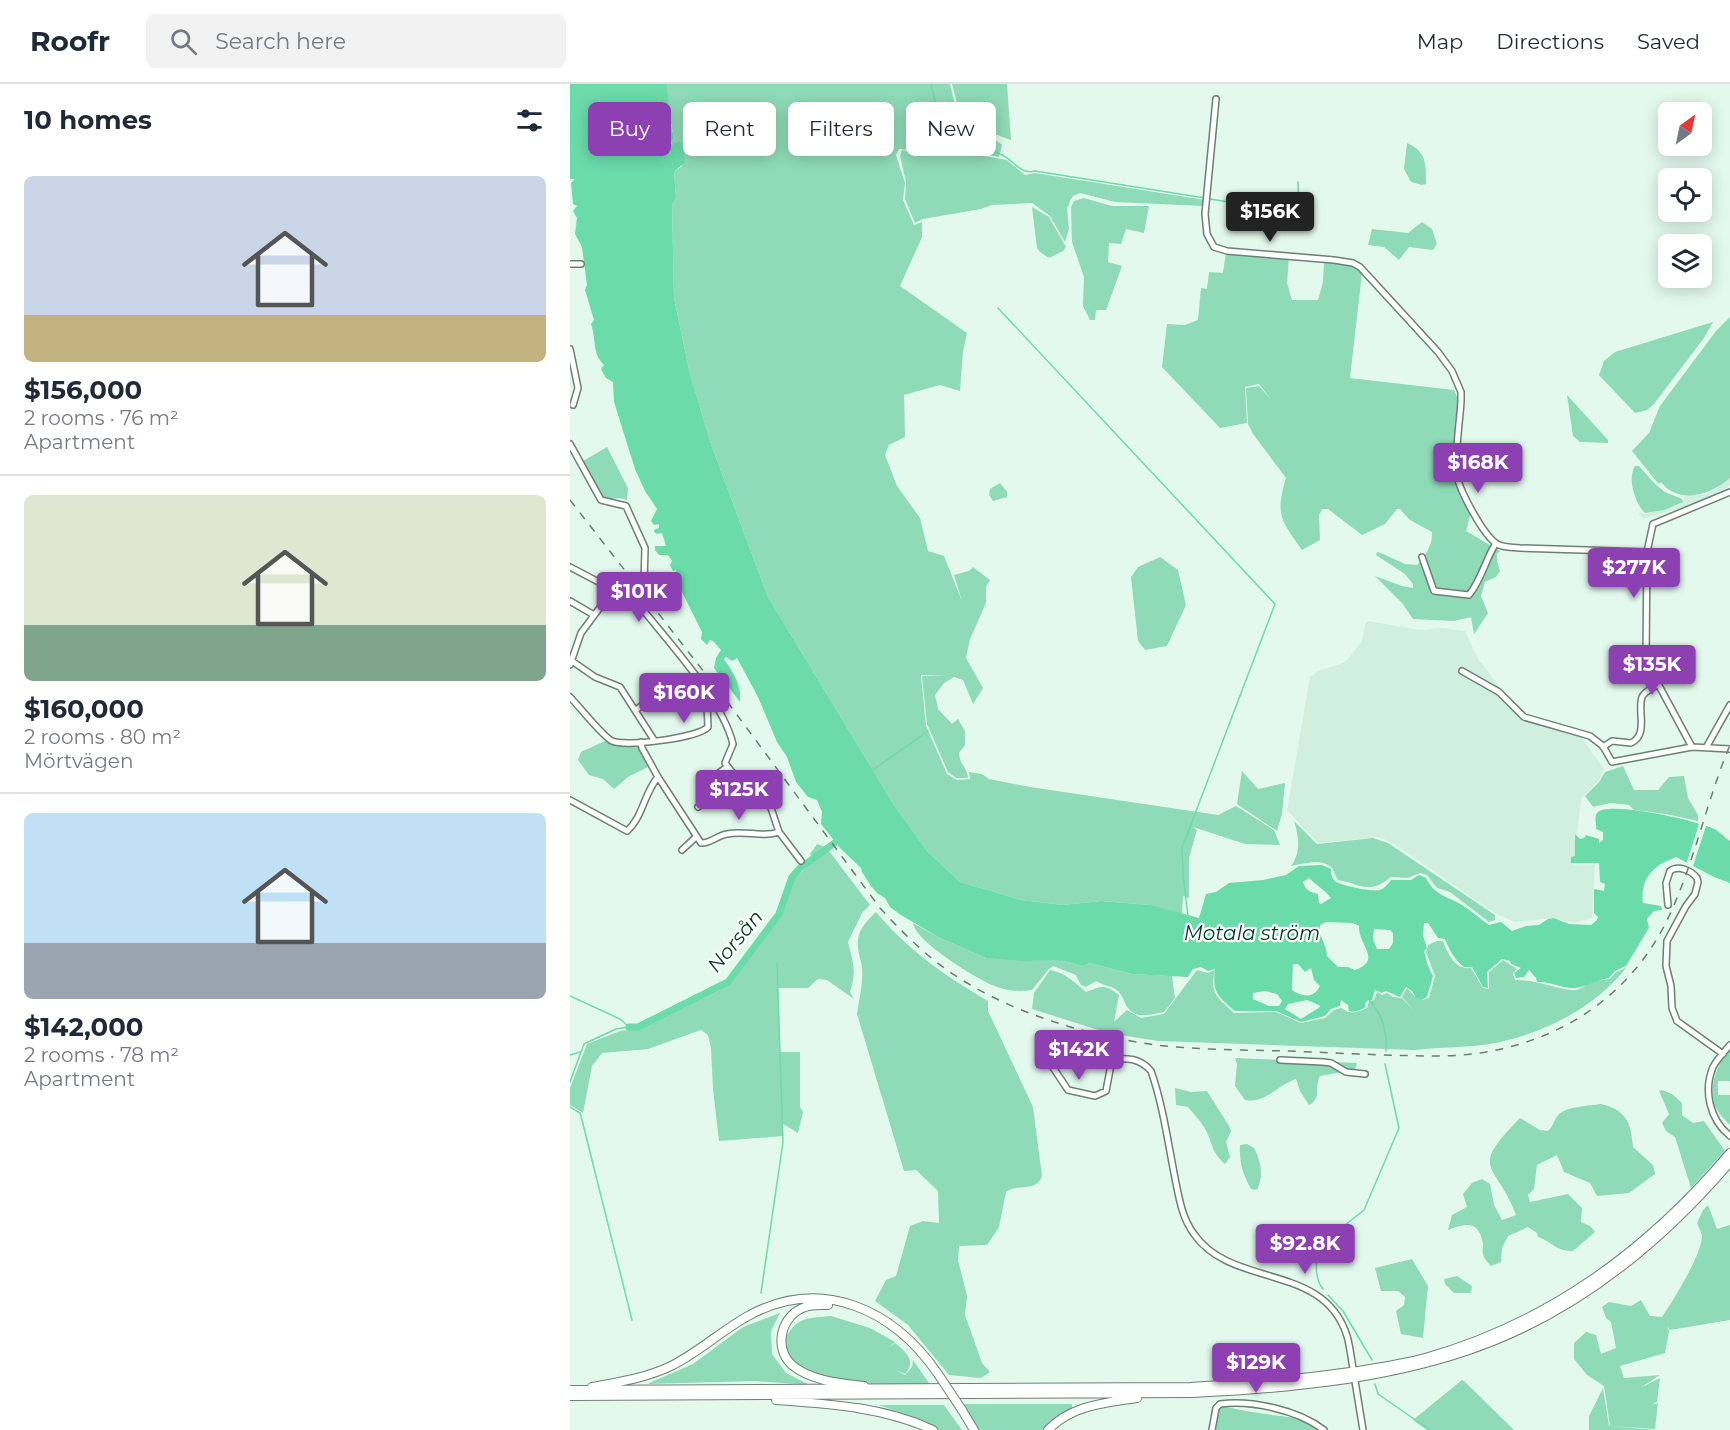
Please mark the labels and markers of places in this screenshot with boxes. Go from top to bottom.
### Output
pin: $156K [1228,192,1312,243]
pin: $168K [1436,443,1520,494]
pin: $277K [1592,548,1676,599]
pin: $101K [597,572,681,623]
pin: $135K [1610,645,1694,696]
pin: $160K [642,673,726,724]
pin: $125K [697,770,781,821]
pin: $142K [1037,1030,1121,1081]
pin: $92.8K [1256,1224,1354,1275]
pin: $129K [1214,1343,1298,1394]

